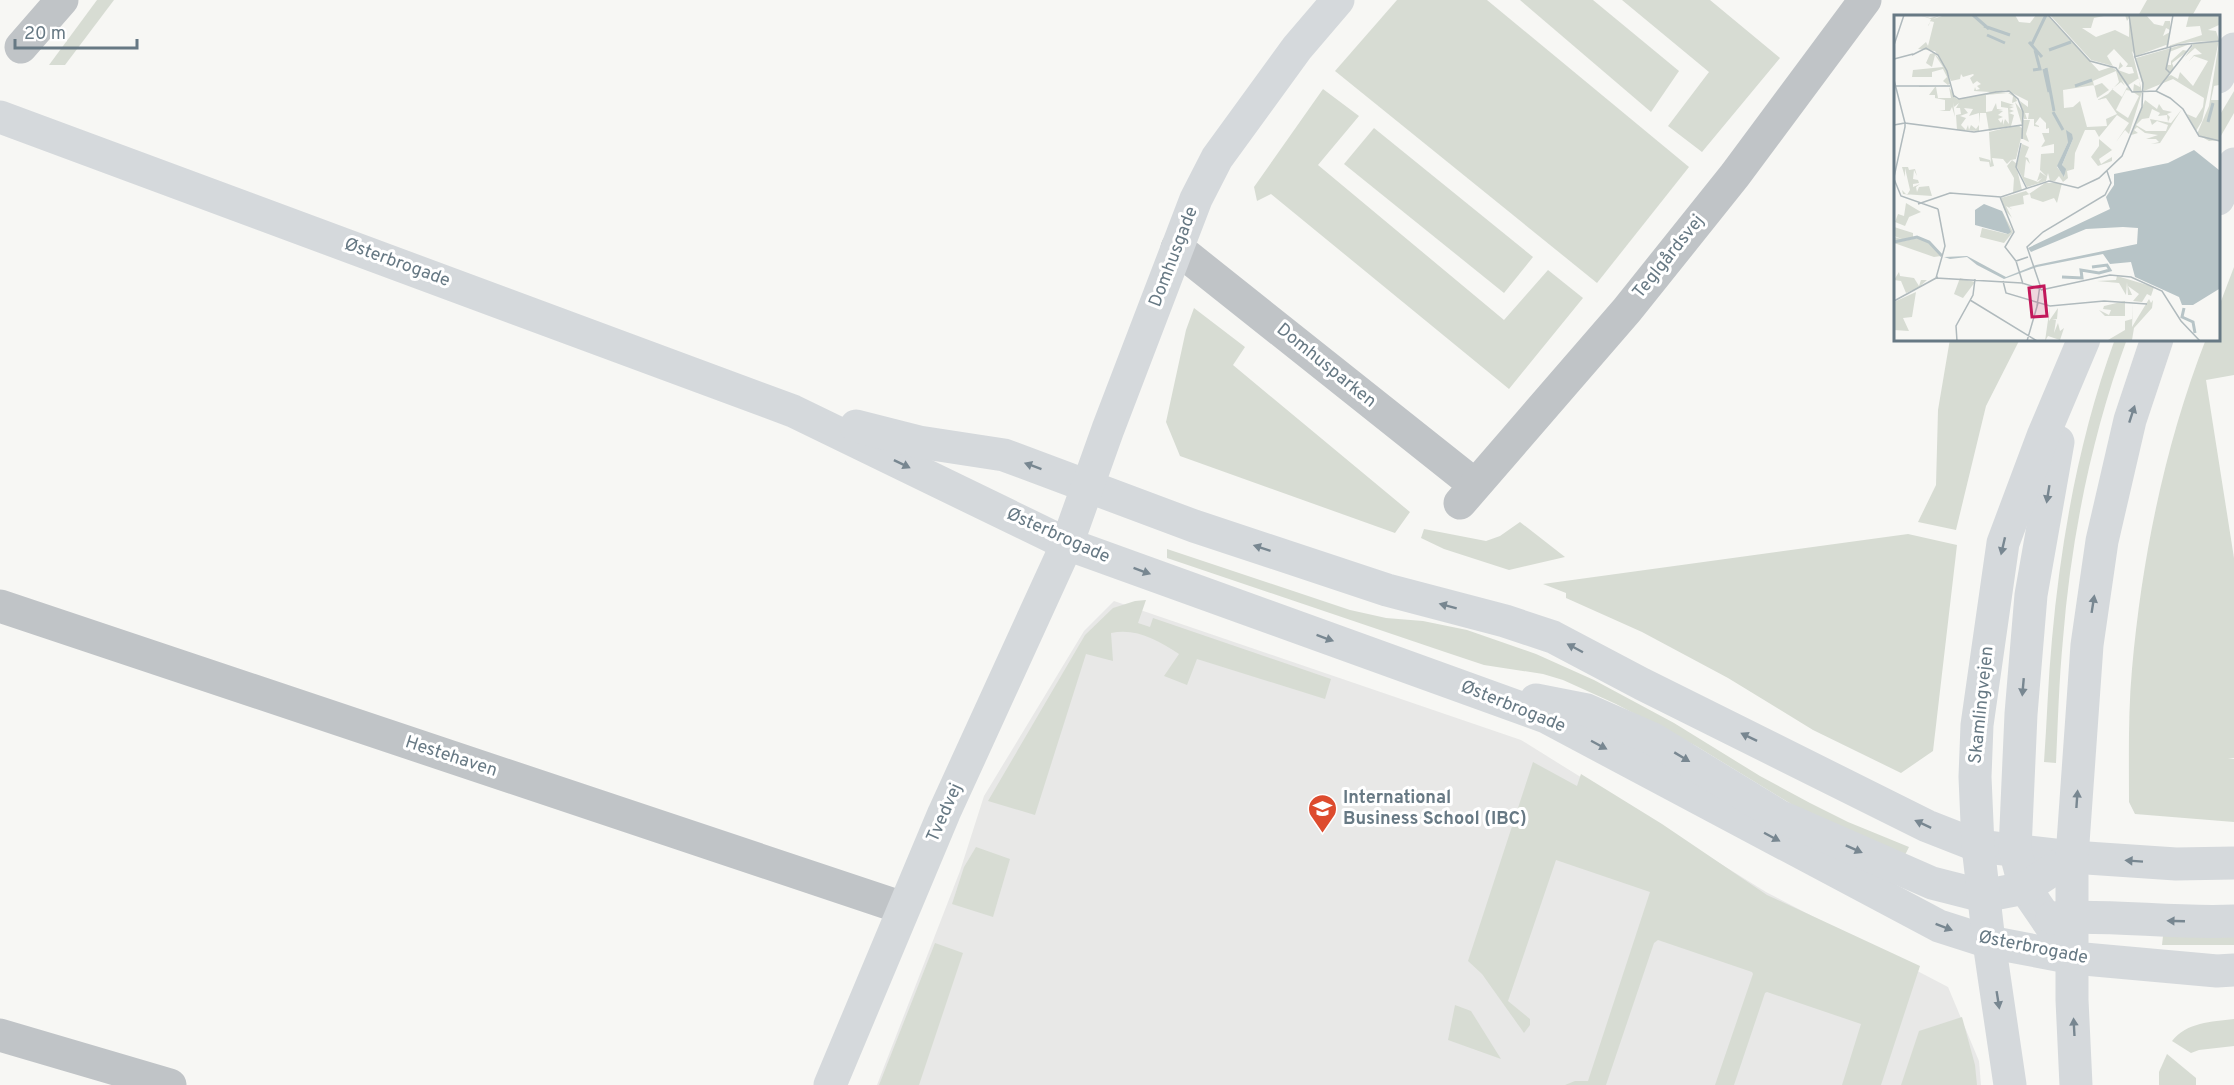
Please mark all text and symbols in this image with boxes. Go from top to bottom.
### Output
scale bar [15,12,136,50]
inset map [1894,15,2219,340]
text: 20 m [24,23,66,46]
street label: Domhusgade [1144,204,1204,310]
street label: Teglgårdsvej [1628,210,1710,304]
street label: Østerbrogade [341,233,453,293]
street label: Domhusparken [1271,319,1381,413]
one-way arrow [2128,405,2137,423]
one-way arrow [894,459,911,469]
one-way arrow [1024,461,1042,470]
one-way arrow [2043,485,2052,504]
street label: Østerbrogade [1003,503,1113,569]
one-way arrow [1998,537,2007,556]
one-way arrow [1253,543,1271,553]
one-way arrow [1133,567,1151,577]
one-way arrow [2088,595,2097,614]
one-way arrow [1439,601,1457,611]
one-way arrow [1316,634,1334,644]
one-way arrow [1566,643,1583,653]
street label: Skamlingvejen [1964,645,2000,765]
street label: Østerbrogade [1457,676,1569,738]
one-way arrow [2018,678,2028,697]
street label: Hestehaven [402,731,500,783]
one-way arrow [1740,732,1757,742]
one-way arrow [1591,740,1608,750]
one-way arrow [1674,752,1691,762]
street label: Tvedvej [922,780,968,846]
place label: International Business School (IBC) [1343,787,1527,831]
one-way arrow [2072,789,2082,808]
school or university icon: International Business School (IBC) [1306,792,1338,834]
one-way arrow [1915,820,1932,829]
one-way arrow [1763,832,1780,841]
one-way arrow [1845,844,1862,853]
one-way arrow [2124,856,2143,866]
one-way arrow [2166,917,2185,926]
one-way arrow [1935,923,1953,932]
street label: Østerbrogade [1976,926,2090,970]
one-way arrow [1994,991,2003,1010]
one-way arrow [2069,1017,2078,1036]

